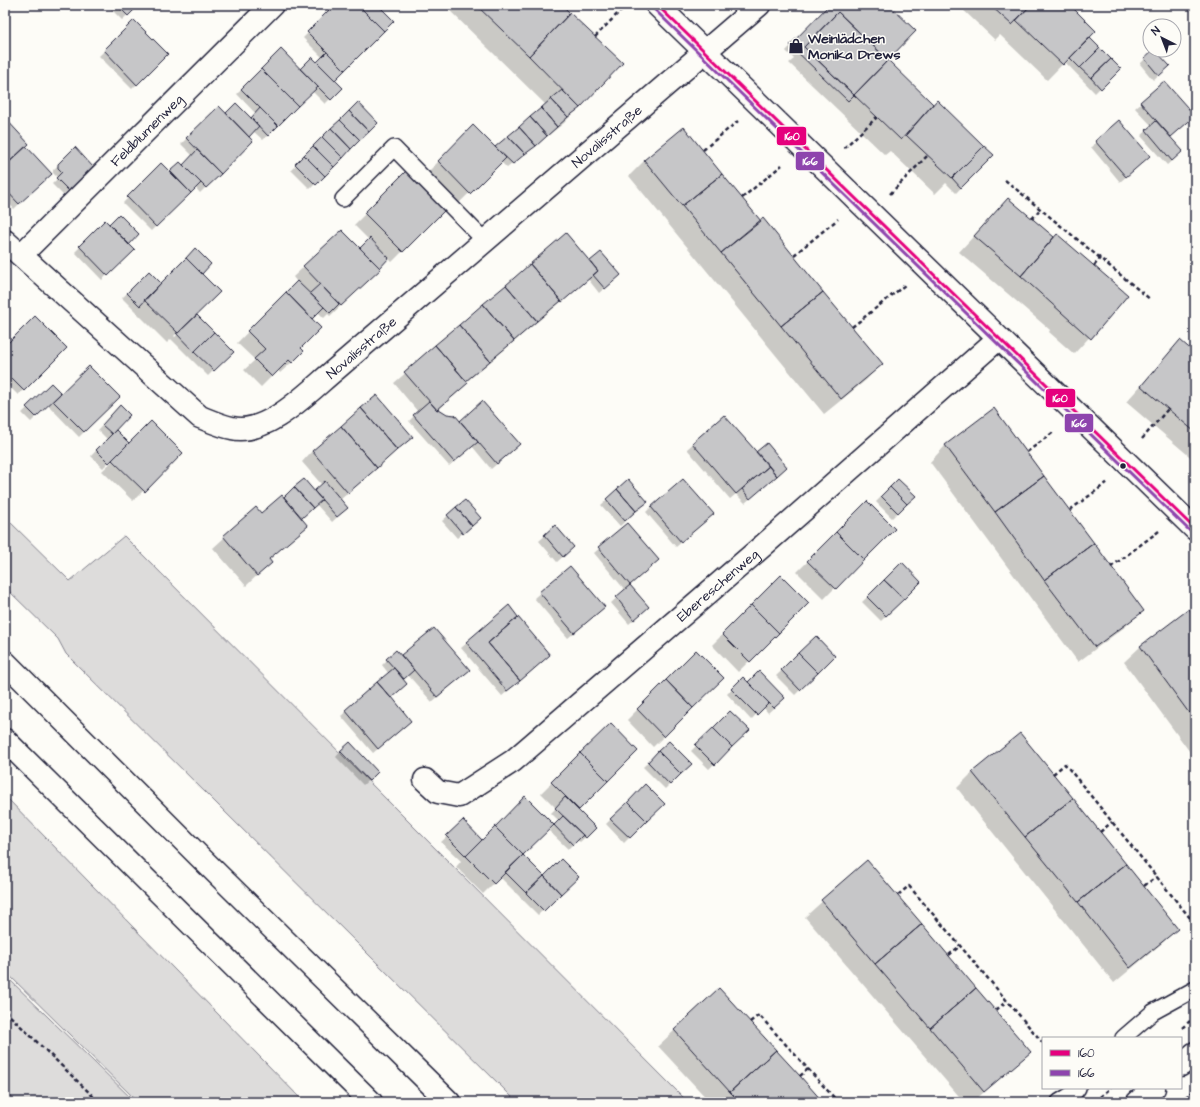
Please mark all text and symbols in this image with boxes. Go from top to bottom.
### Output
north arrow [1142,18,1182,58]
text: N [1148,23,1163,39]
place label: Weinlädchen Monika Drews [807,29,901,65]
shop icon: Weinlädchen Monika Drews [787,37,805,55]
street label: Feldblumenweg [106,90,188,172]
street label: Novalisstraße [568,100,647,173]
line badge: 160 [776,126,807,146]
text: 160 [784,129,800,144]
line badge: 166 [795,151,825,171]
text: 166 [802,154,818,169]
street label: Novalisstraße [322,312,402,384]
line badge: 160 [1045,388,1076,408]
text: 160 [1052,391,1068,406]
line badge: 166 [1064,413,1094,433]
text: 166 [1071,416,1087,431]
unlabelled marker [1118,461,1128,471]
street label: Ebereschenweg [673,545,763,627]
legend [1042,1037,1182,1089]
text: 160 [1078,1045,1095,1062]
text: 166 [1078,1065,1095,1082]

